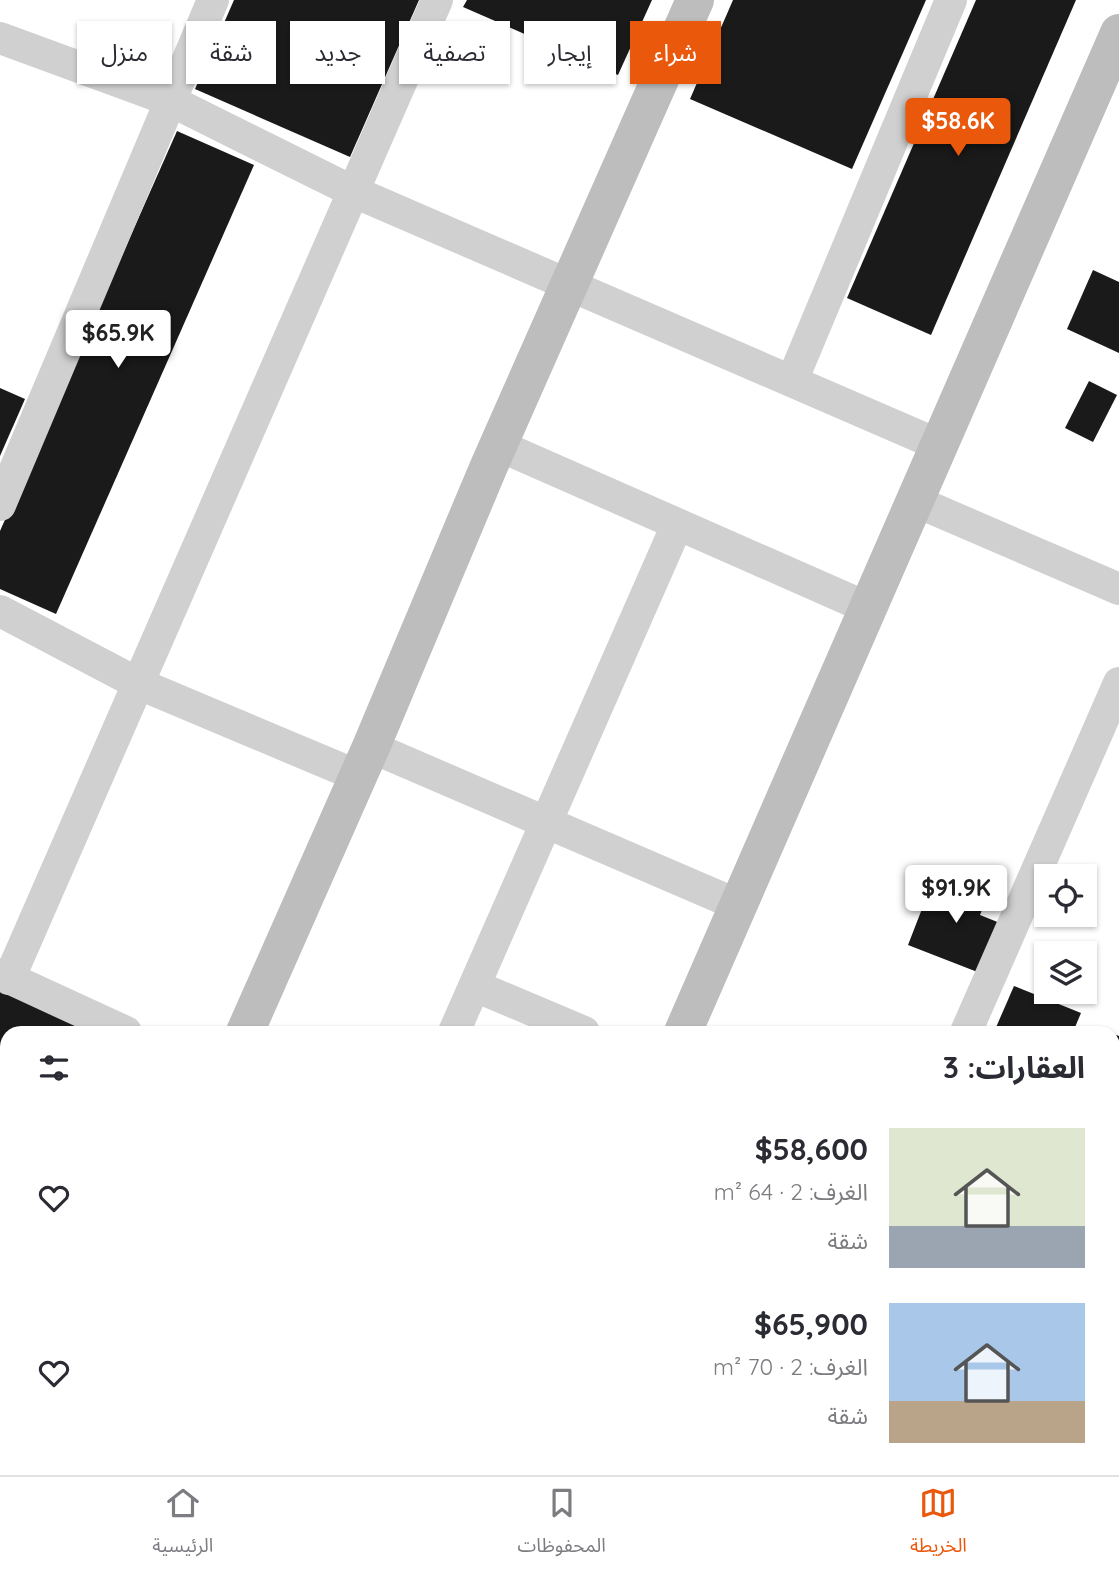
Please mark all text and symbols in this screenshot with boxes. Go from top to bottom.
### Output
chip: منزل [77,21,172,84]
chip: شقة [186,21,276,84]
chip: جديد [290,21,385,84]
chip: تصفية [399,21,510,84]
chip: إيجار [524,21,616,84]
chip: شراء [630,21,721,84]
pin: $58.6K [901,99,1015,158]
text: $58.6K [921,106,995,135]
pin: $65.9K [61,310,175,370]
text: $65.9K [82,318,154,347]
map controls [1034,864,1097,1004]
button: locate [1034,864,1097,927]
pin: $91.9K [899,866,1013,925]
text: $91.9K [921,873,991,902]
button: layers [1034,941,1097,1004]
text: العقارات: 3 [943,1048,1085,1086]
icon: filters [35,1049,73,1087]
text: $58,600 [755,1130,868,1168]
icon: home [945,1156,1029,1240]
text: الغرف: 2 · 64 m² [714,1177,868,1206]
icon: heart [35,1179,73,1217]
text: شقة [827,1226,868,1255]
text: $65,900 [754,1305,868,1343]
icon: home [945,1331,1029,1415]
text: الغرف: 2 · 70 m² [713,1352,868,1381]
icon: heart [35,1354,73,1392]
text: شقة [827,1401,868,1430]
tab: الرئيسية [152,1484,213,1566]
tab: المحفوظات [518,1484,606,1566]
tab: الخريطة [910,1484,967,1566]

